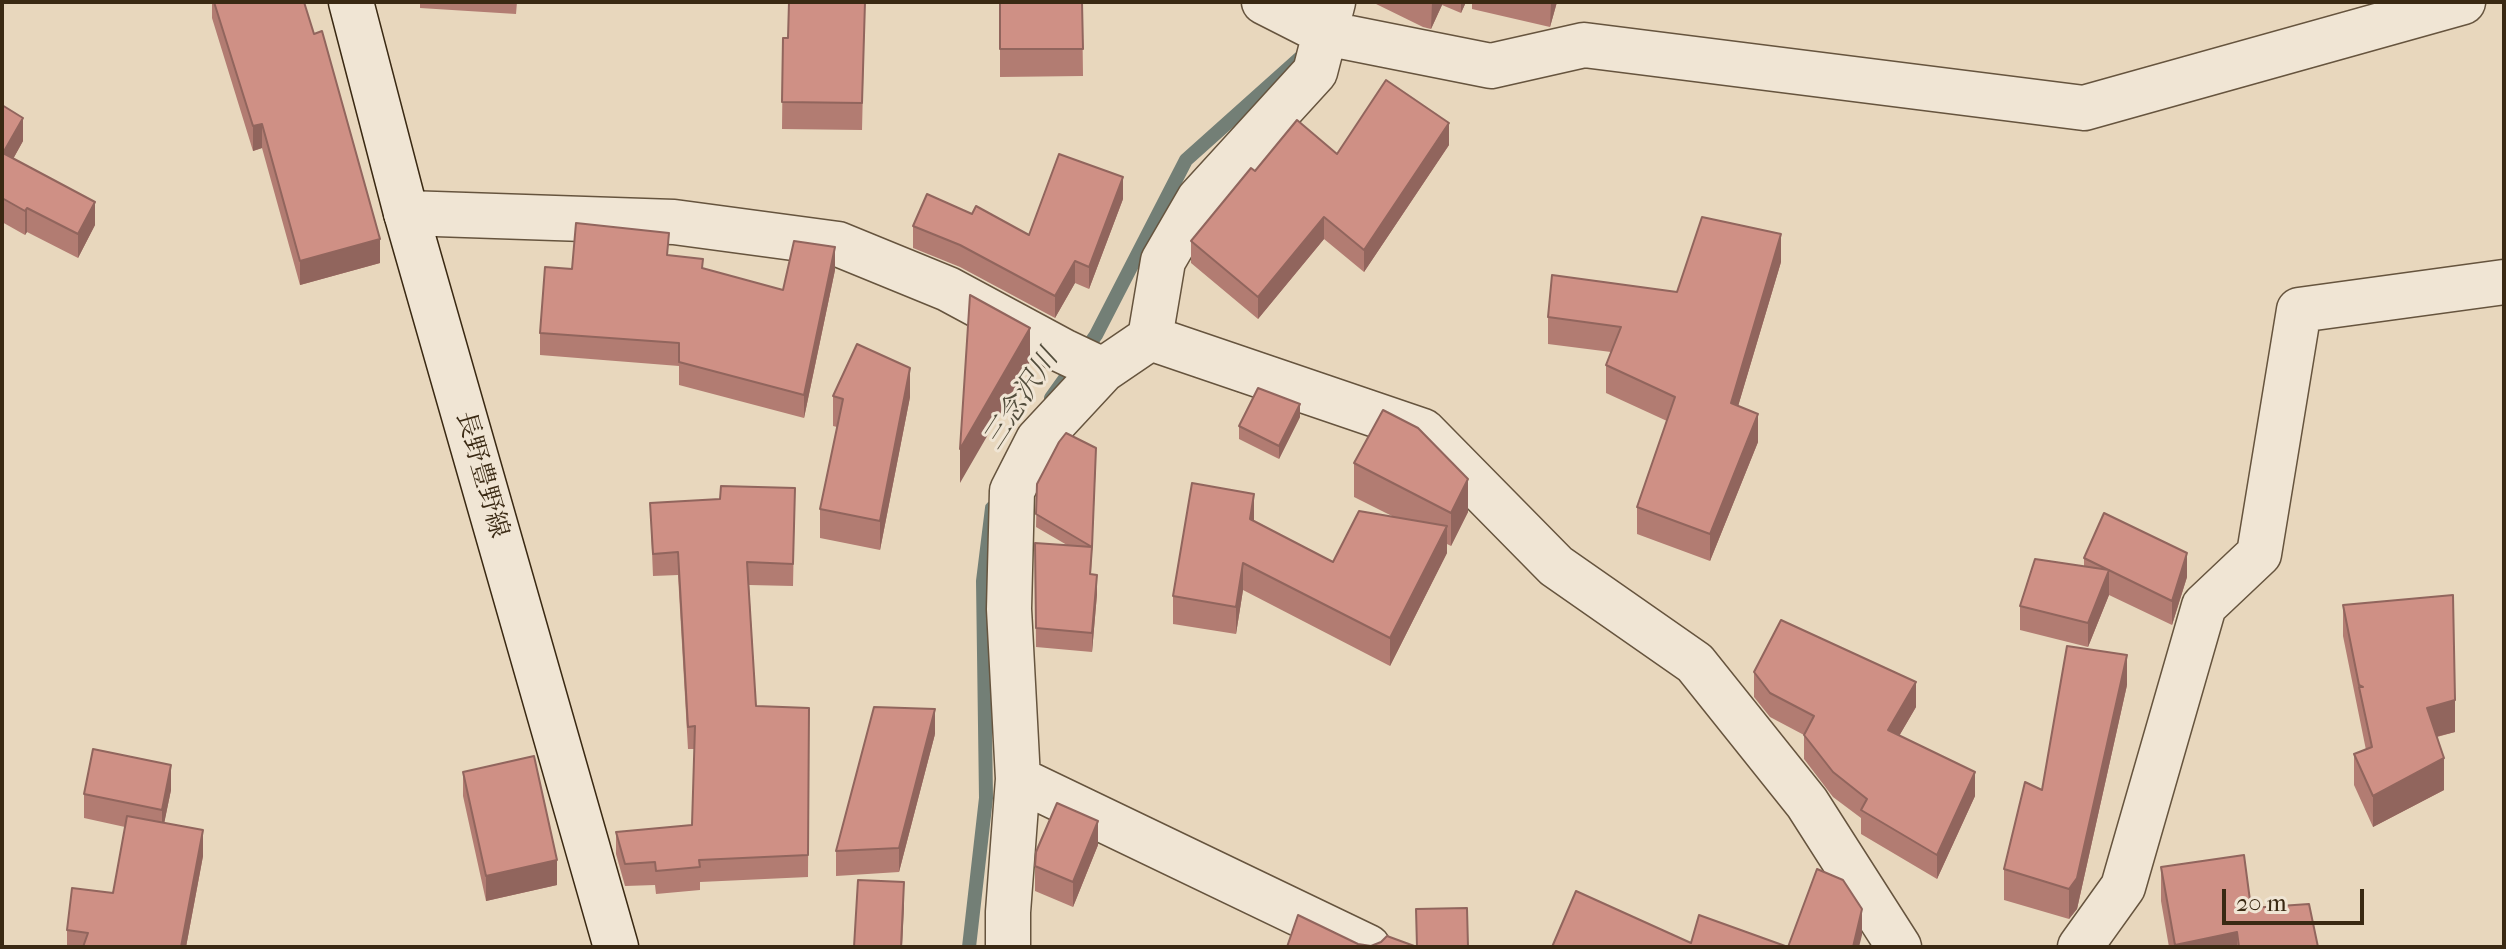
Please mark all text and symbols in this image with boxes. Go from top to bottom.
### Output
water label: 三念沢川 [977,344,1067,456]
street label: 長野豊野線 [448,408,514,542]
scale bar [2226,873,2368,923]
text: 20 m [2236,889,2287,917]

